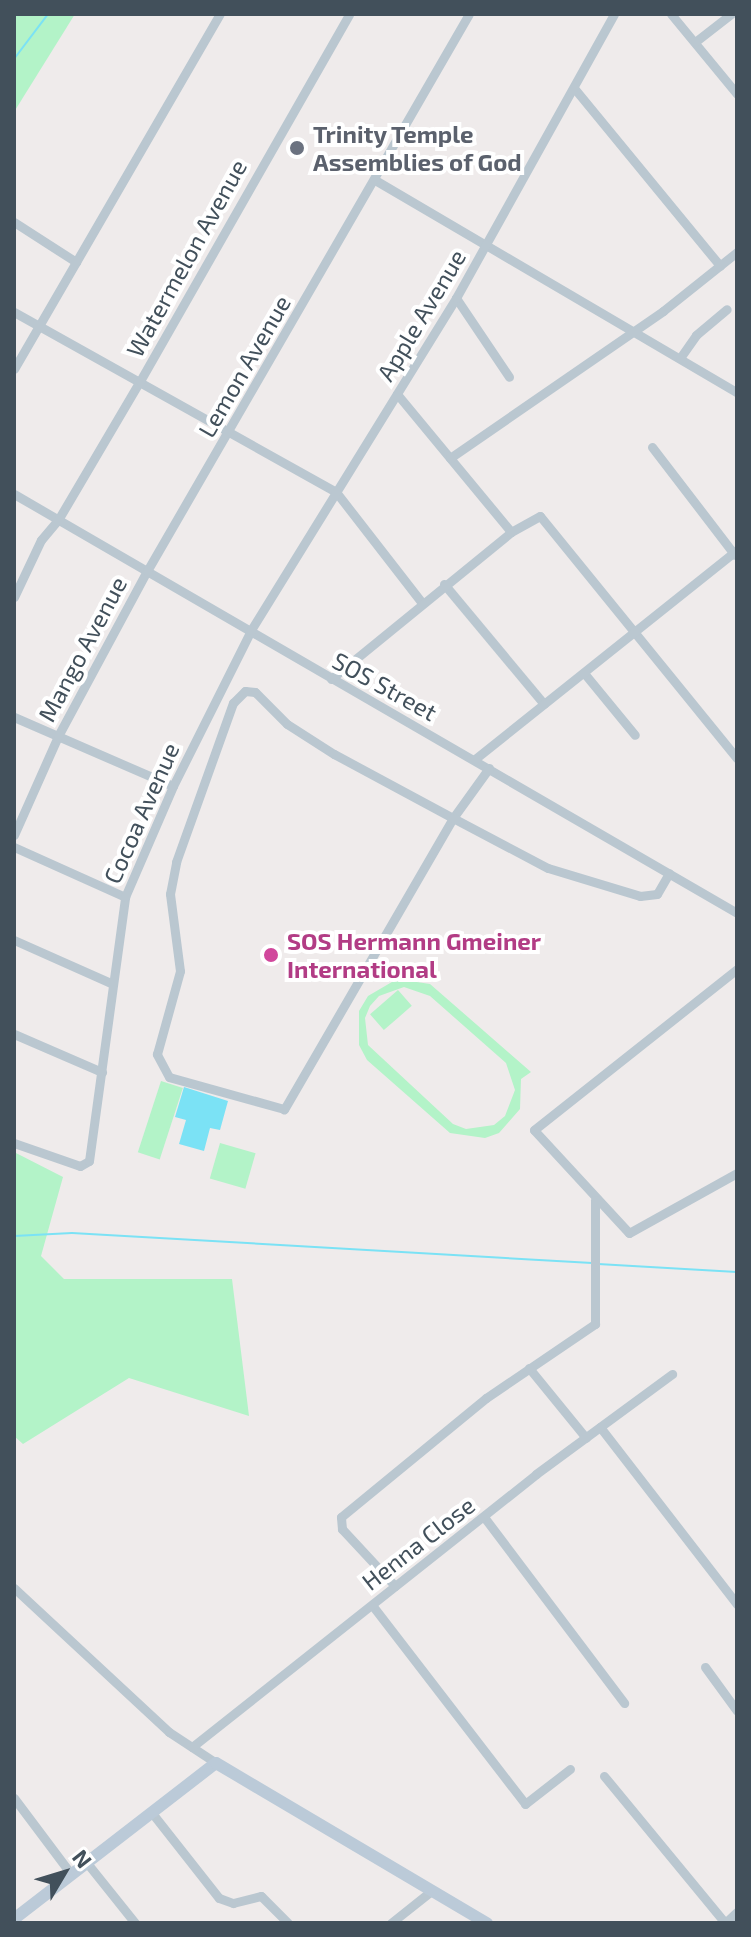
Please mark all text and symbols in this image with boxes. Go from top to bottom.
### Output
place label: Trinity Temple Assemblies of God [313,120,522,176]
marker: Trinity Temple Assemblies of God [288,139,306,157]
street label: Watermelon Avenue [120,154,252,362]
street label: Apple Avenue [370,244,472,386]
street label: Lemon Avenue [192,290,296,442]
street label: Mango Avenue [32,571,132,727]
street label: SOS Street [328,646,442,726]
street label: Cocoa Avenue [97,738,185,888]
place label: SOS Hermann Gmeiner International [287,927,541,983]
marker: SOS Hermann Gmeiner International [262,946,280,964]
street label: Henna Close [356,1490,480,1596]
north arrow [24,1833,104,1913]
text: N [68,1844,98,1872]

